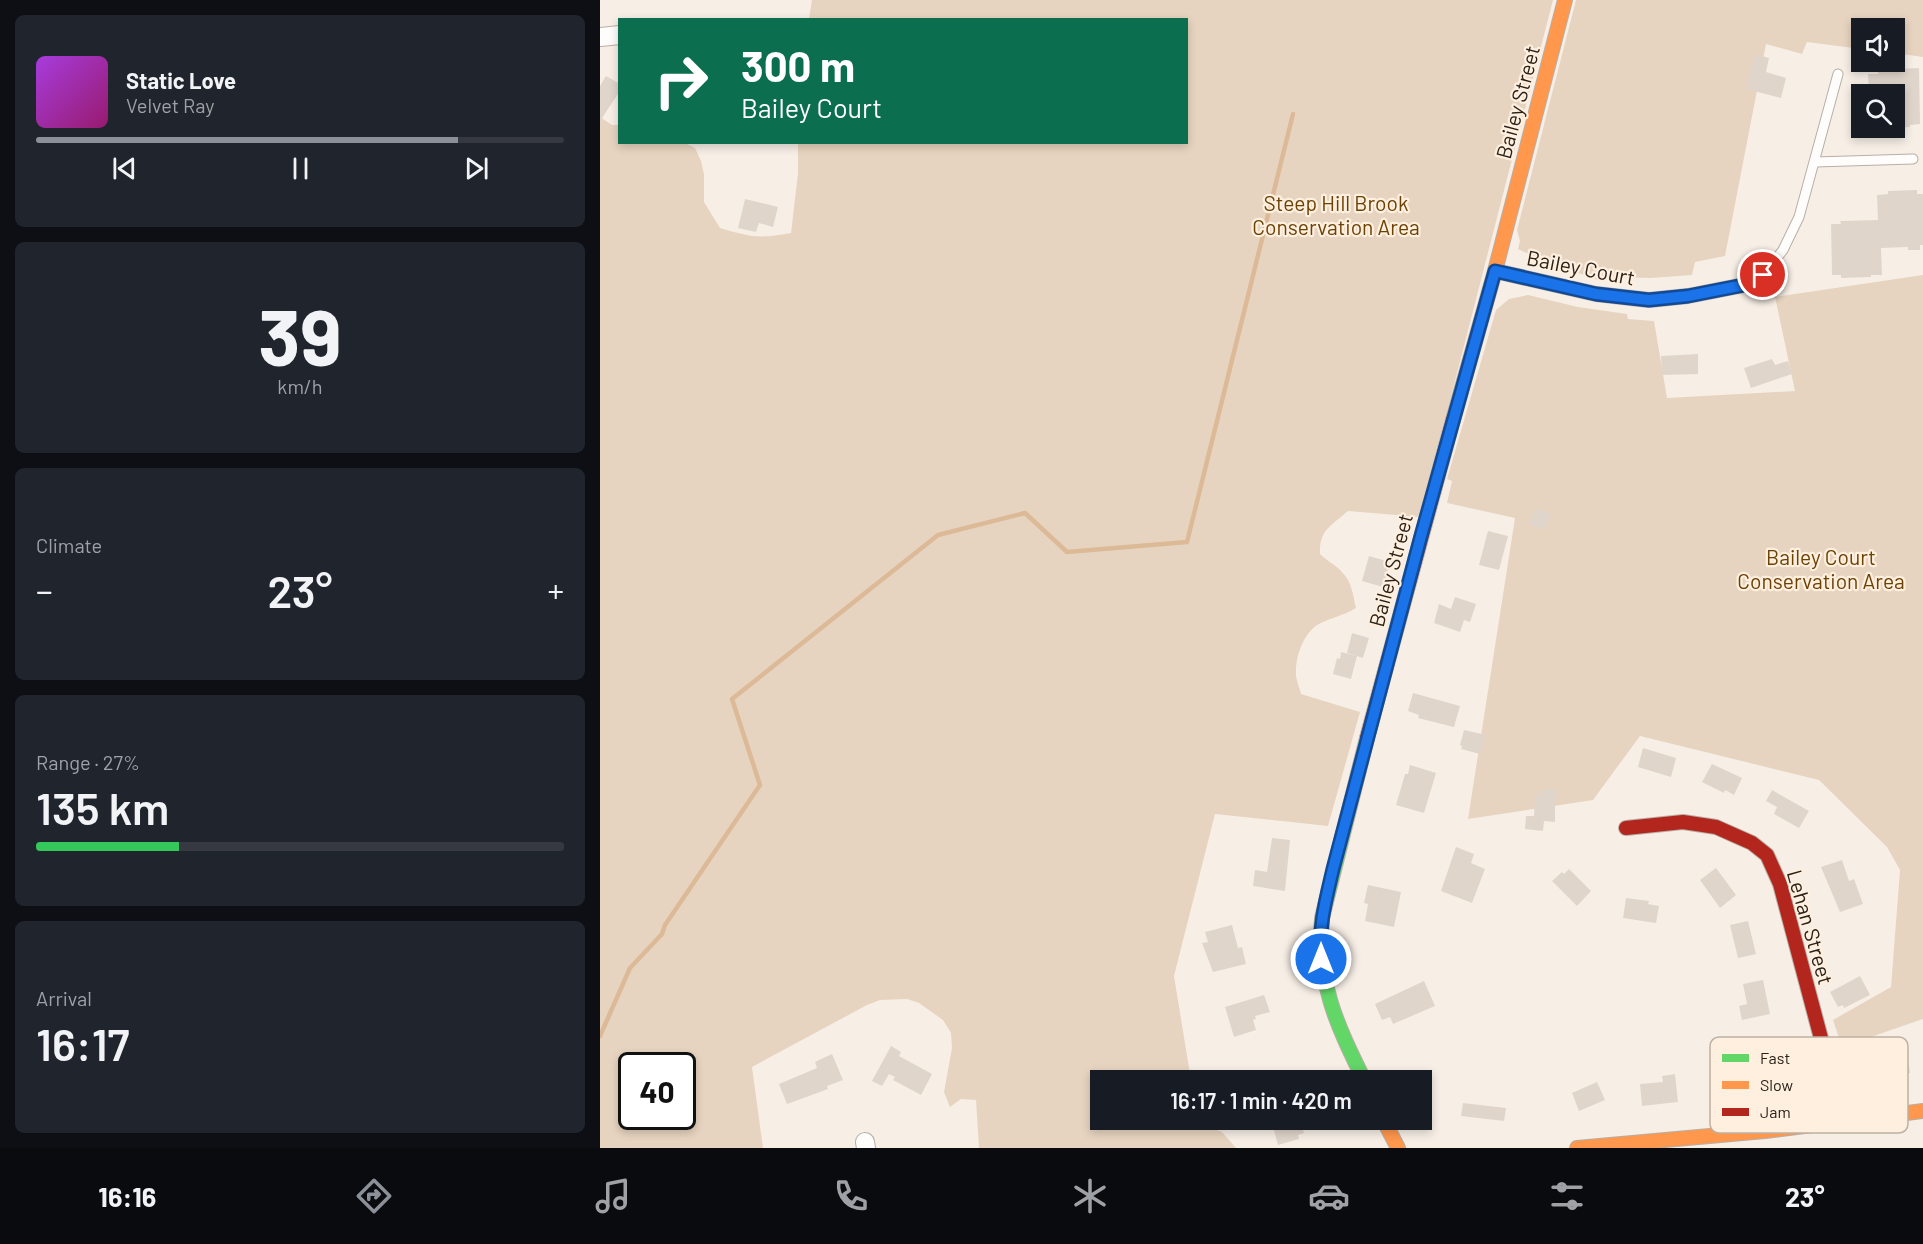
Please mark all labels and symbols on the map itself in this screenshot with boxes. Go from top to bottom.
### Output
street label: Bailey Street [1490,43,1544,161]
park label: Steep Hill Brook Conservation Area [1252,190,1420,239]
street label: Bailey Court [1525,244,1637,290]
pin [1737,249,1788,300]
street label: Bailey Street [1363,511,1417,629]
park label: Bailey Court Conservation Area [1737,544,1905,593]
street label: Lehan Street [1783,867,1839,987]
position arrow [1289,927,1353,991]
legend [1710,1037,1908,1133]
text: Fast [1760,1048,1790,1067]
speed limit sign: 40 [618,1052,696,1130]
text: Slow [1760,1075,1793,1094]
text: Jam [1760,1102,1791,1121]

